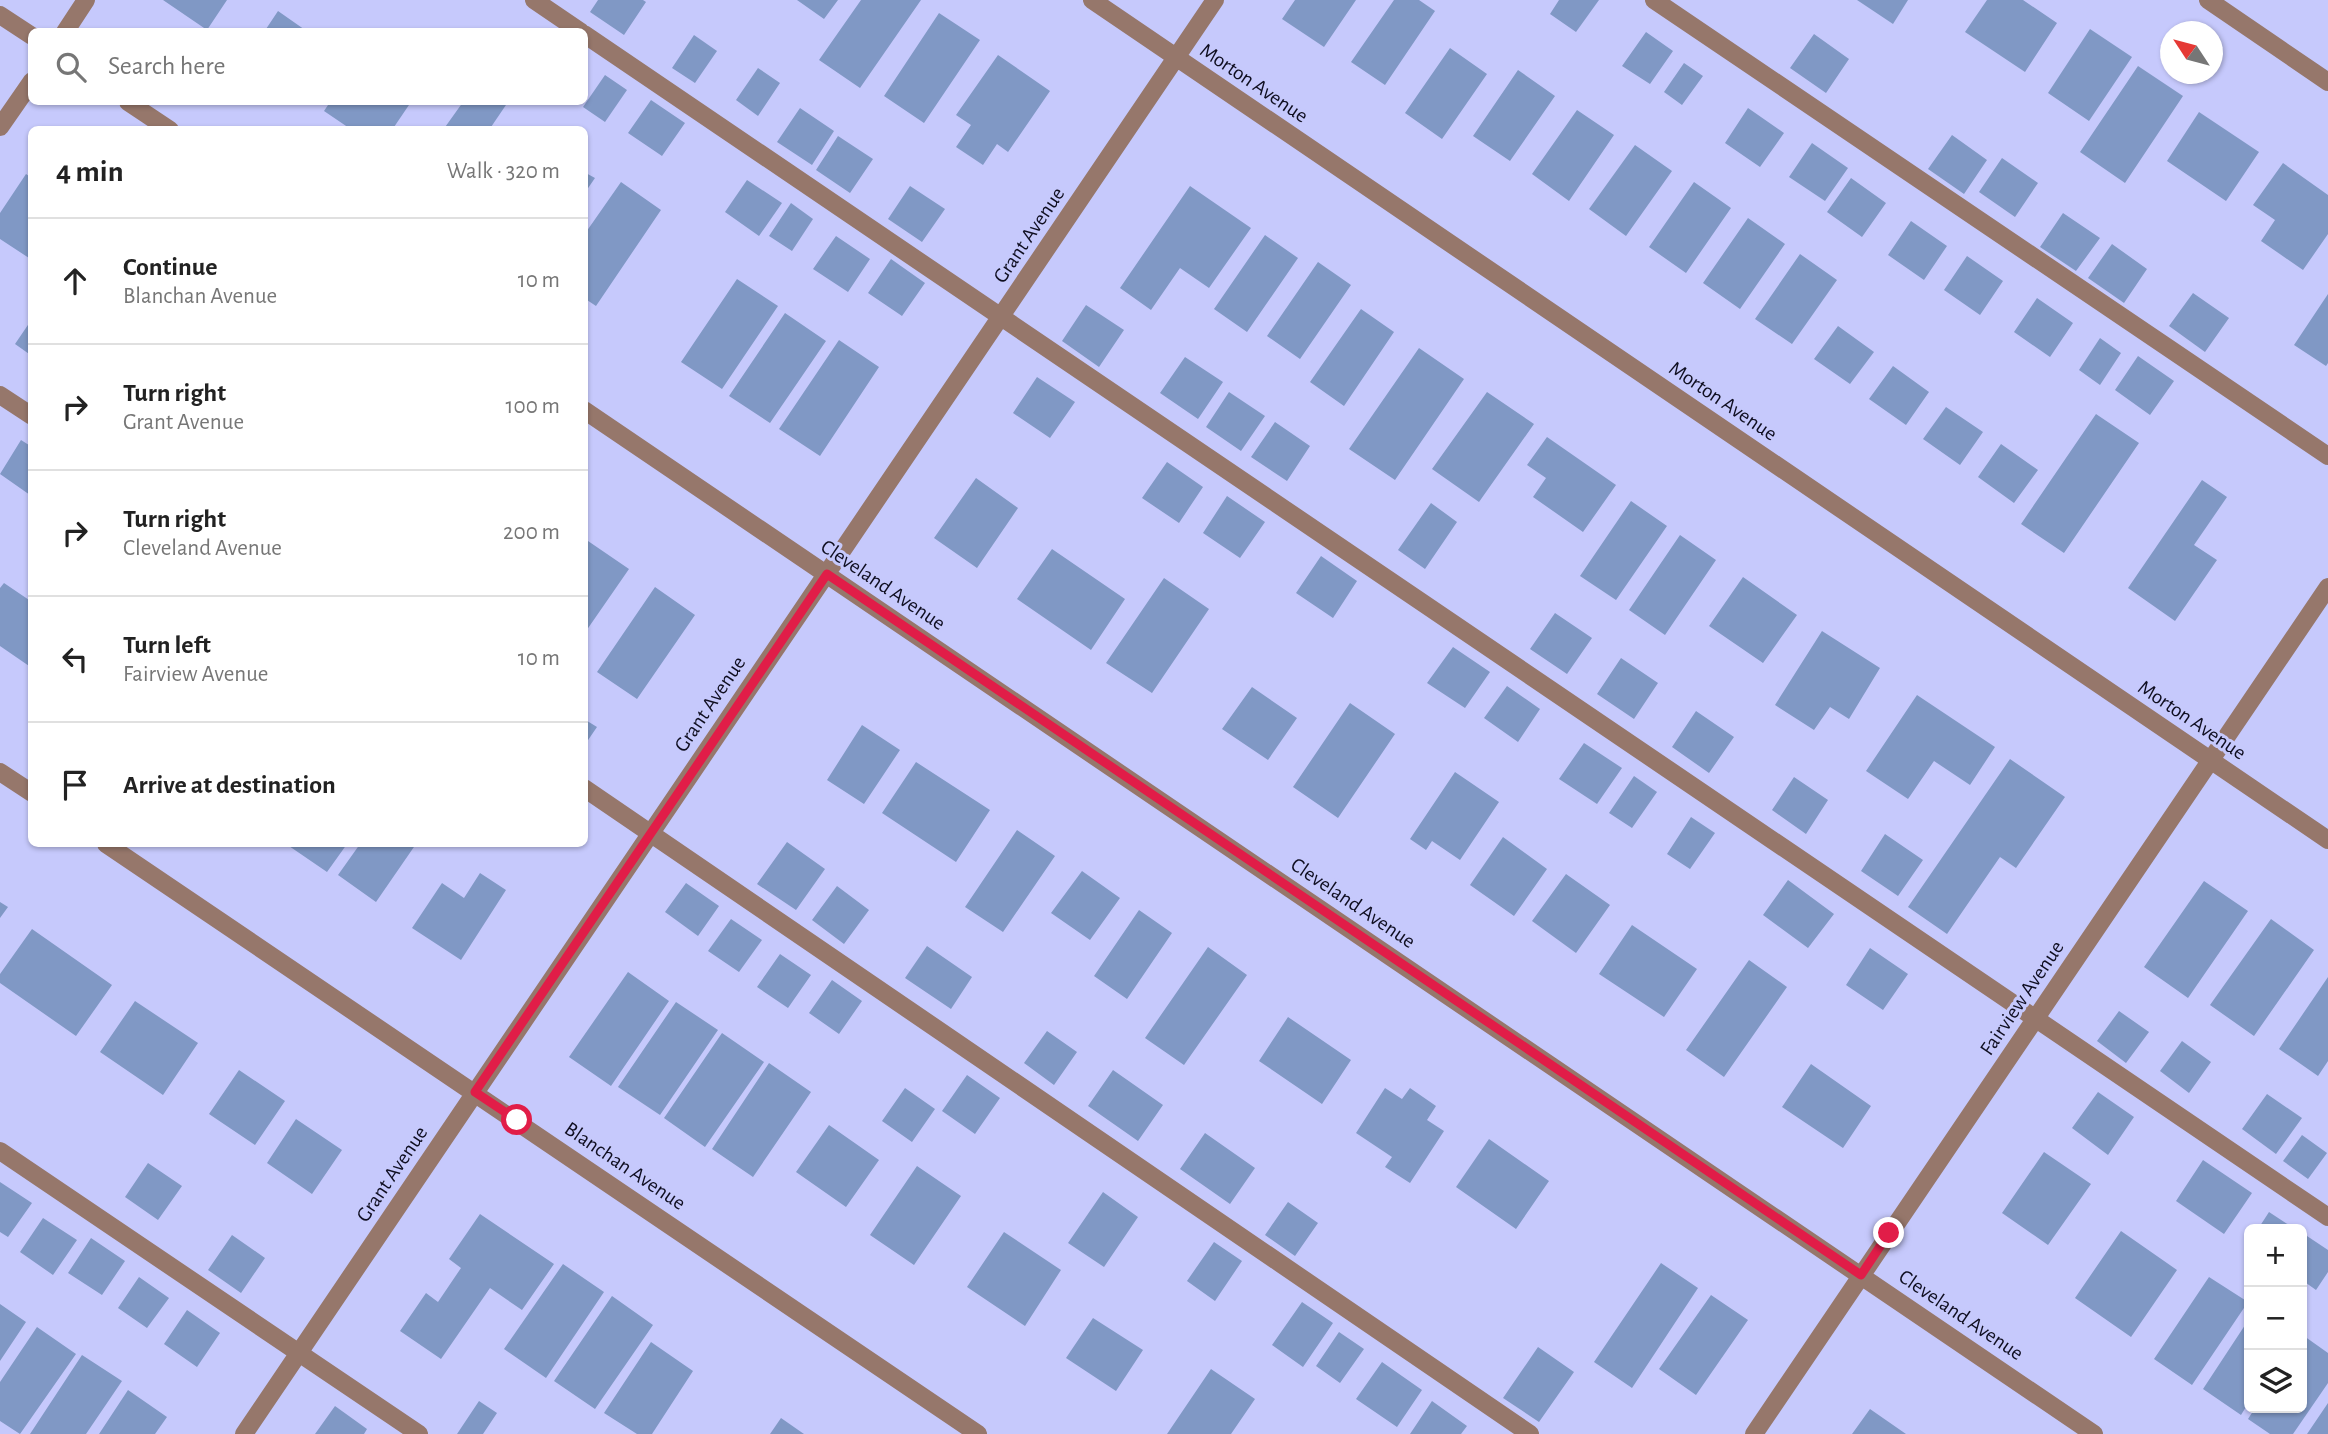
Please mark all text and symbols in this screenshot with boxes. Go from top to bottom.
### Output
north arrow [2160,21,2223,84]
search box [28,28,588,105]
street label: Morton Avenue [1196,39,1312,127]
icon: search [52,48,90,86]
text: Search here [108,53,226,79]
text: 4 min [56,157,124,187]
text: Walk · 320 m [447,160,560,183]
street label: Grant Avenue [989,183,1069,287]
text: Continue [123,254,218,280]
icon: ahead [56,262,94,300]
text: 10 m [518,269,560,292]
text: Blanchan Avenue [123,285,277,308]
street label: Morton Avenue [1665,357,1781,445]
text: Turn right [123,380,226,406]
icon: right [56,388,94,426]
text: 100 m [506,395,560,418]
text: Grant Avenue [123,411,244,434]
text: Turn right [123,506,226,532]
icon: right [56,514,94,552]
text: 200 m [503,521,560,544]
street label: Cleveland Avenue [817,536,949,634]
text: Cleveland Avenue [123,537,282,560]
text: Turn left [123,632,211,658]
icon: left [56,640,94,678]
text: 10 m [518,647,560,670]
street label: Grant Avenue [670,652,750,756]
text: Fairview Avenue [123,663,268,686]
street label: Morton Avenue [2134,676,2250,764]
icon: arrive [56,766,94,804]
text: Arrive at destination [123,772,336,798]
street label: Cleveland Avenue [1287,854,1419,952]
street label: Fairview Avenue [1976,937,2068,1059]
route start [501,1104,532,1135]
street label: Blanchan Avenue [561,1118,689,1214]
street label: Grant Avenue [352,1122,432,1226]
route end [1873,1217,1904,1248]
map controls [2244,1224,2307,1413]
button: + [2244,1224,2307,1287]
street label: Cleveland Avenue [1895,1266,2027,1364]
button: − [2244,1287,2307,1350]
button: layers [2244,1350,2307,1413]

